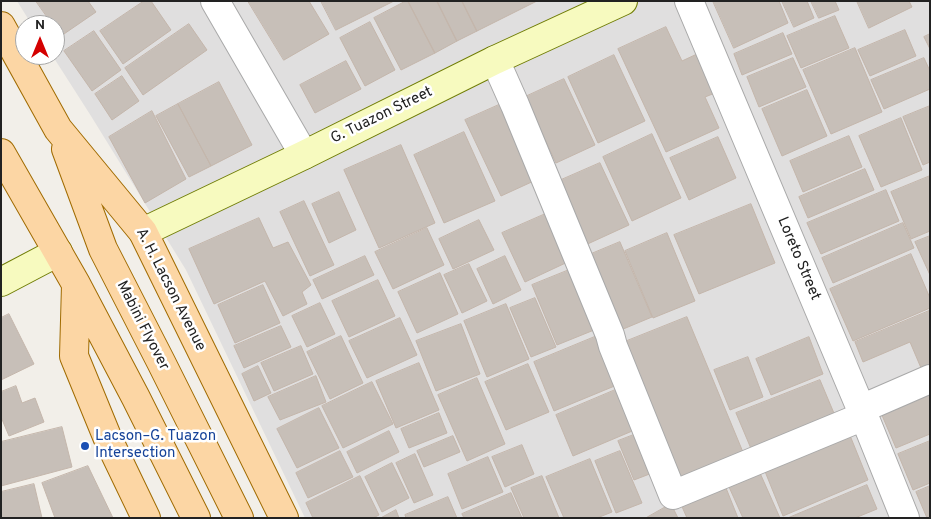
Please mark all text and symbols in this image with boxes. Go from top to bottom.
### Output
north arrow [15,15,65,65]
text: N [35,17,45,34]
street label: G. Tuazon Street [328,84,436,148]
street label: Loreto Street [772,215,824,303]
street label: A. H. Lacson Avenue [131,226,209,354]
street label: Mabini Flyover [112,278,172,374]
place label: Lacson–G. Tuazon Intersection [95,428,216,463]
marker: Lacson–G. Tuazon Intersection [79,440,91,452]

